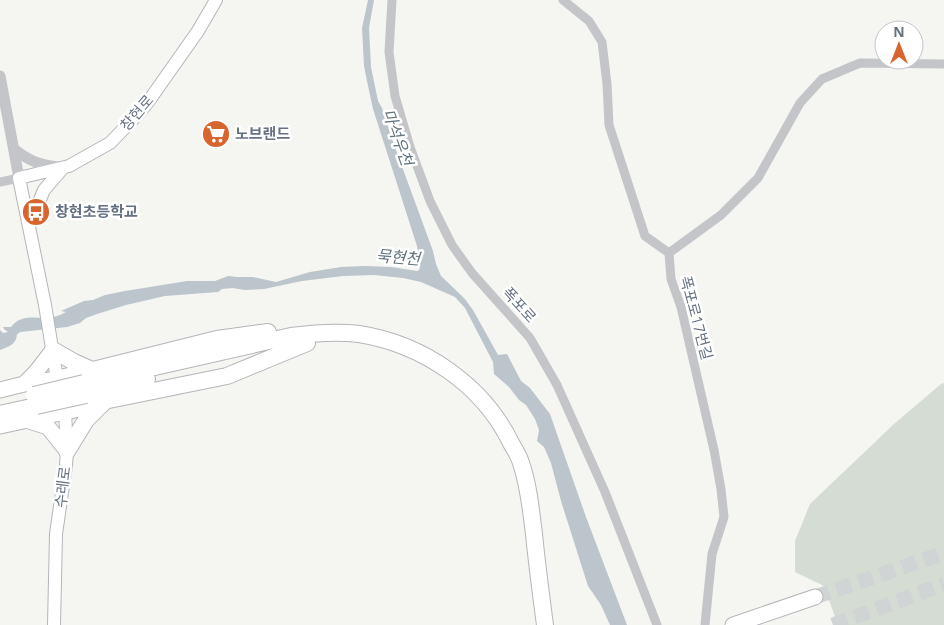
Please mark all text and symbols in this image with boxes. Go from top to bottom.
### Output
north arrow [874,20,924,70]
text: N [893,22,905,41]
street label: 창현로 [115,90,157,135]
water label: 마석우천 [378,106,419,171]
supermarket icon: 노브랜드 [201,119,231,149]
place label: 노브랜드 [235,123,290,143]
bus stop icon: 창현초등학교 [21,197,51,227]
place label: 창현초등학교 [55,201,138,221]
water label: 묵현천 [375,244,423,270]
street label: 폭포로17번길 [676,274,718,362]
street label: 폭포로 [498,282,541,326]
street label: 수레로 [50,465,74,509]

